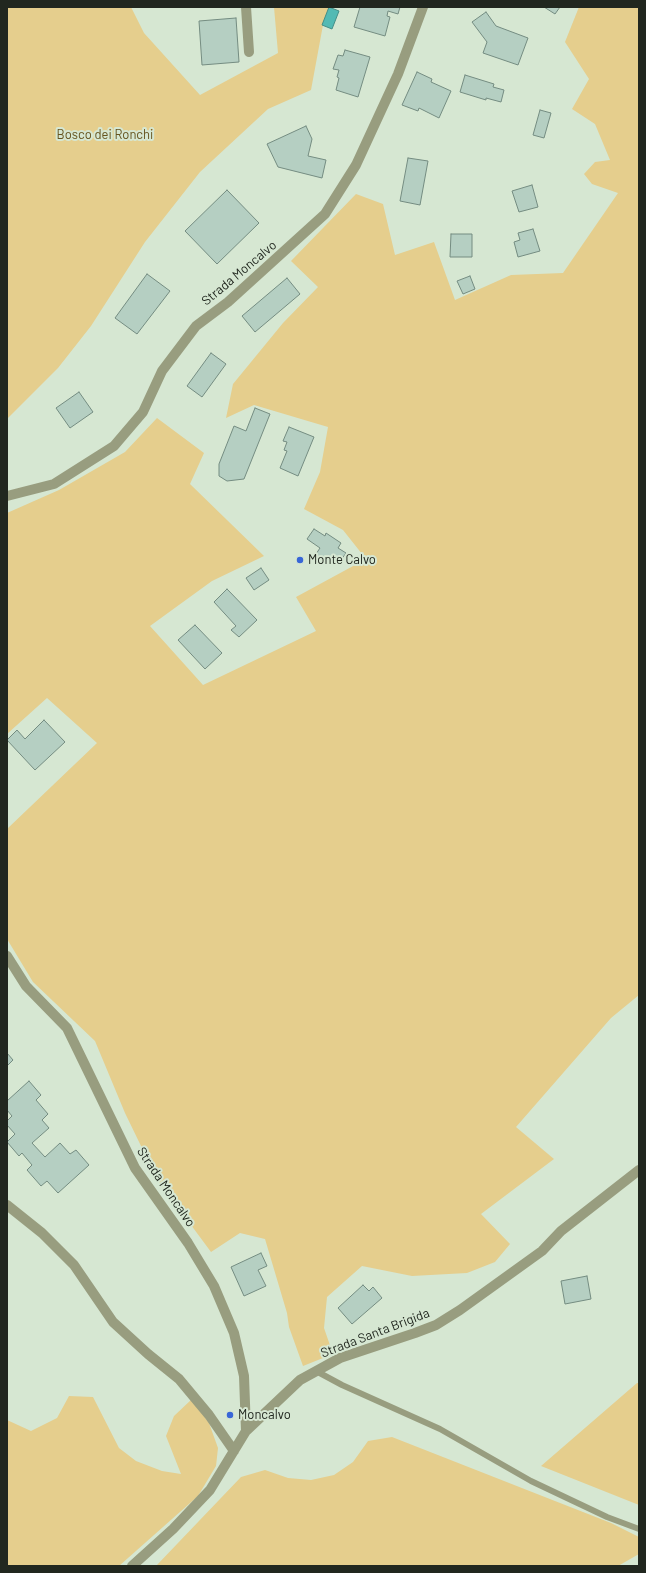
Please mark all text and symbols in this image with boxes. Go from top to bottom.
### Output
park label: Bosco dei Ronchi [57,127,153,143]
street label: Strada Moncalvo [198,237,280,309]
place label: Monte Calvo [308,552,376,568]
marker: Monte Calvo [295,555,305,565]
street label: Strada Moncalvo [134,1144,198,1230]
street label: Strada Santa Brigida [318,1305,432,1361]
place label: Moncalvo [238,1407,291,1423]
marker: Moncalvo [225,1410,235,1420]

